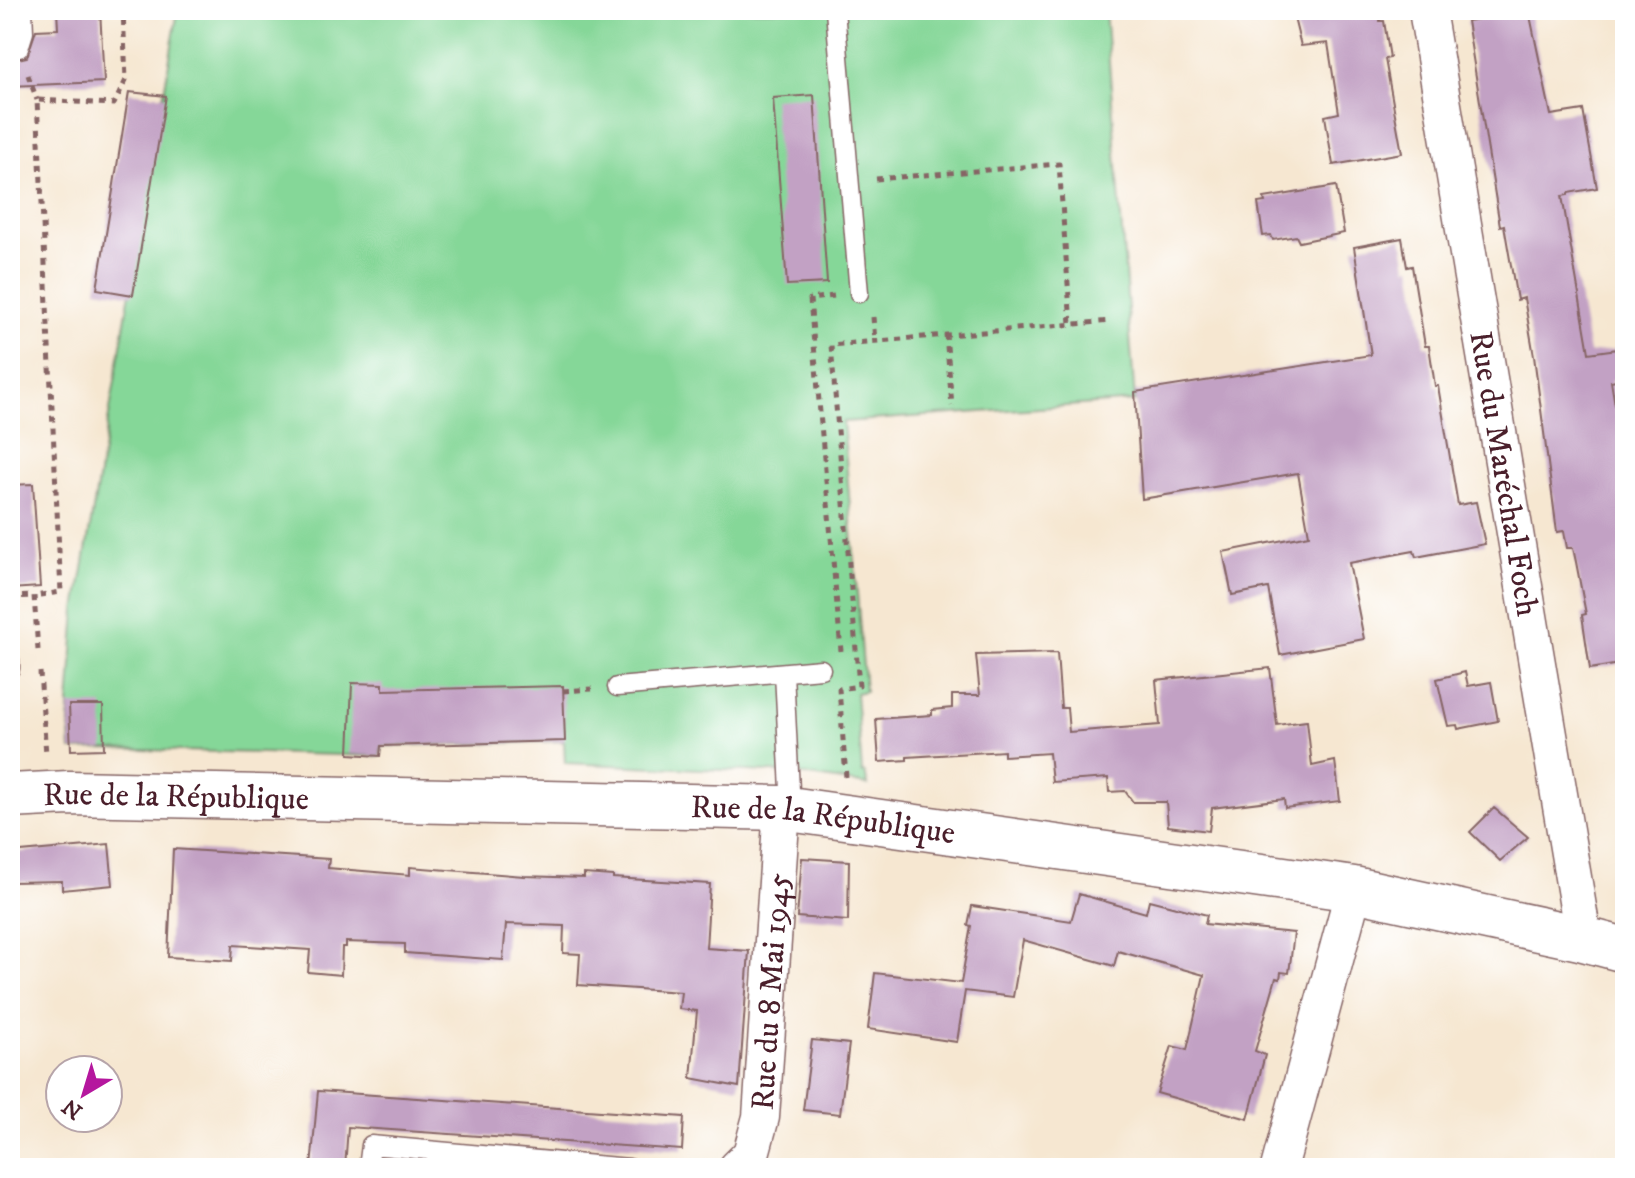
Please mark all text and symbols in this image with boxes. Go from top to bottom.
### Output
street label: Rue du Maréchal Foch [1459,328,1547,620]
street label: Rue de la République [42,775,309,820]
street label: Rue de la République [690,788,958,854]
street label: Rue du 8 Mai 1945 [744,872,800,1111]
north arrow [44,1054,124,1134]
text: N [57,1092,88,1125]

